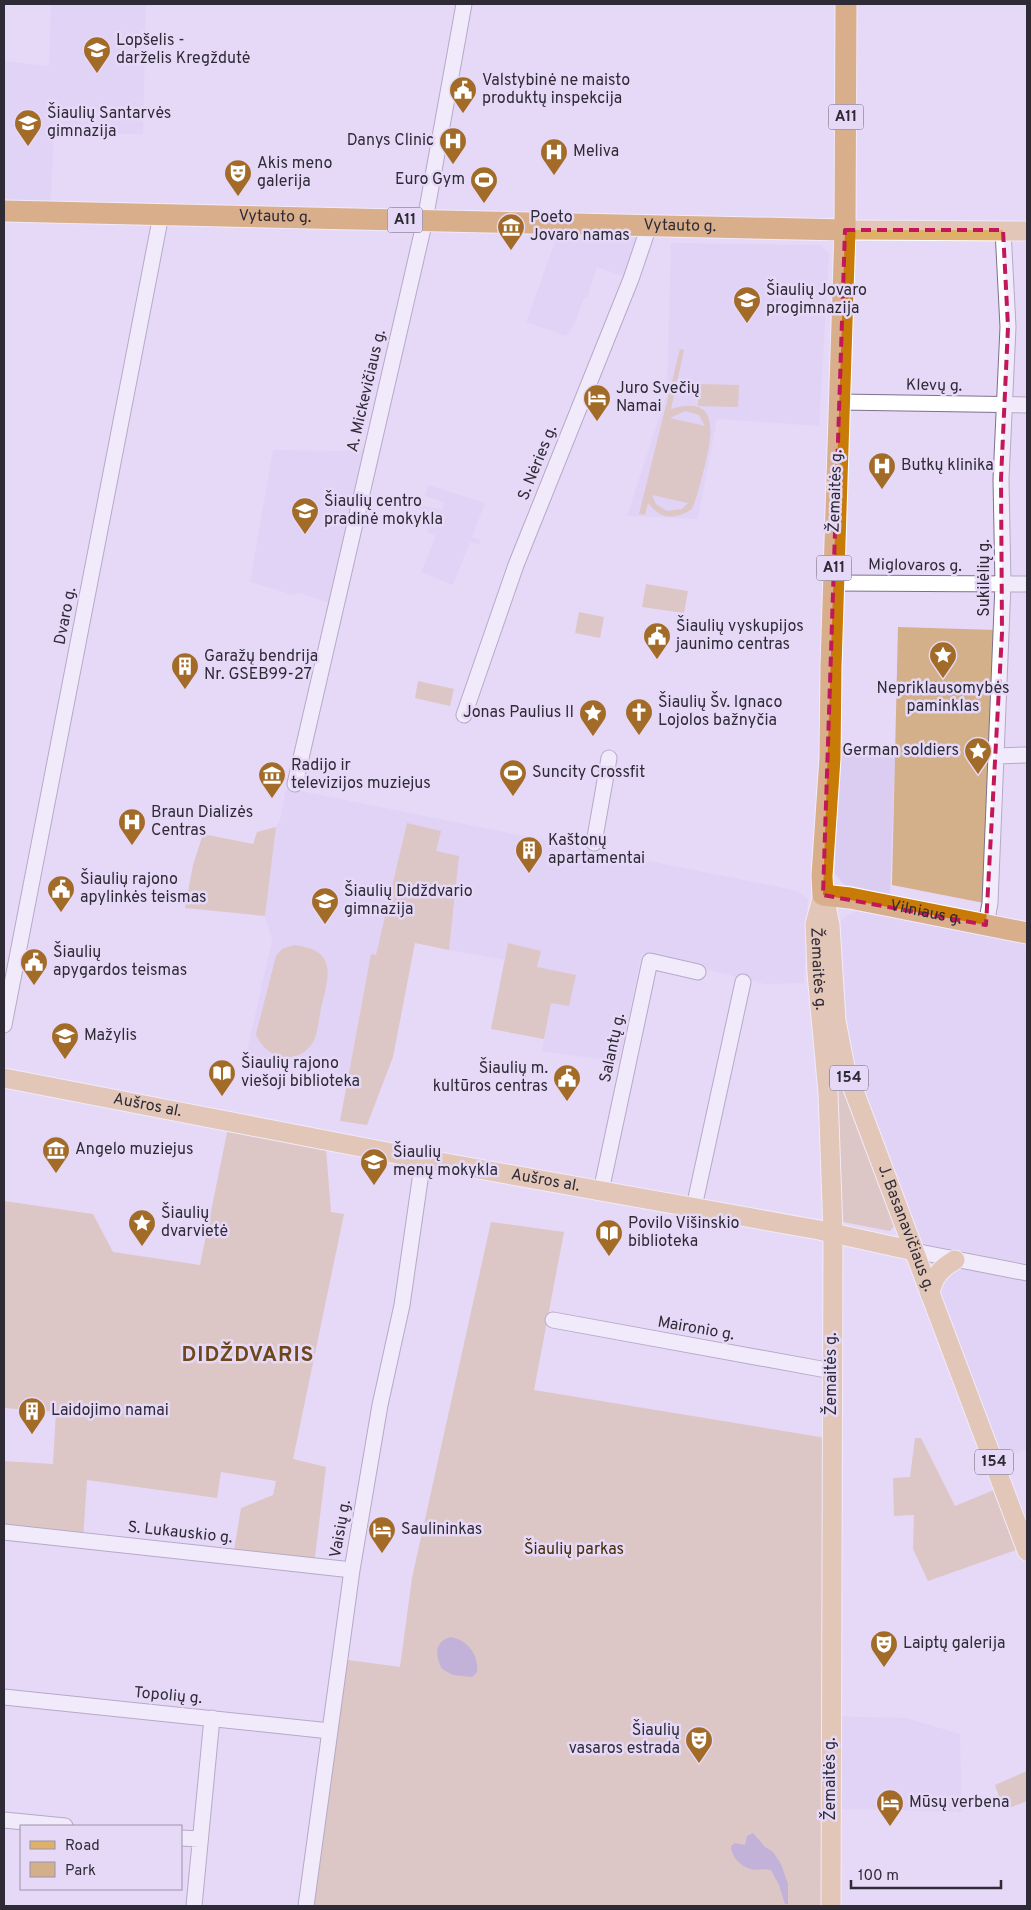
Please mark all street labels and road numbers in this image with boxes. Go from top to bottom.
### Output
road number: A11 [828,104,864,130]
street label: Vytauto g. [238,206,312,228]
road number: A11 [388,208,422,232]
street label: Vytauto g. [643,215,717,237]
street label: A. Mickevičiaus g. [343,328,391,454]
street label: Klevų g. [906,376,962,396]
street label: S. Nėries g. [514,423,562,503]
street label: Žemaitės g. [823,449,847,533]
street label: Sukilėlių g. [975,539,995,617]
street label: Miglovaros g. [868,555,962,577]
road number: A11 [816,556,852,580]
street label: Dvaro g. [51,585,81,647]
street label: Vilniaus g. [888,896,964,930]
street label: Žemaitės g. [805,927,830,1011]
street label: Salantų g. [596,1011,630,1085]
road number: 154 [830,1066,868,1090]
street label: Aušros al. [111,1089,183,1122]
street label: J. Basanavičiaus g. [873,1162,939,1294]
street label: Aušros al. [509,1165,581,1197]
street label: Maironio g. [656,1312,736,1346]
street label: Žemaitės g. [820,1332,842,1416]
road number: 154 [975,1450,1013,1474]
street label: Vaisių g. [326,1498,356,1560]
street label: S. Lukauskio g. [127,1518,233,1548]
street label: Topolių g. [133,1683,203,1709]
street label: Žemaitės g. [819,1737,841,1821]

